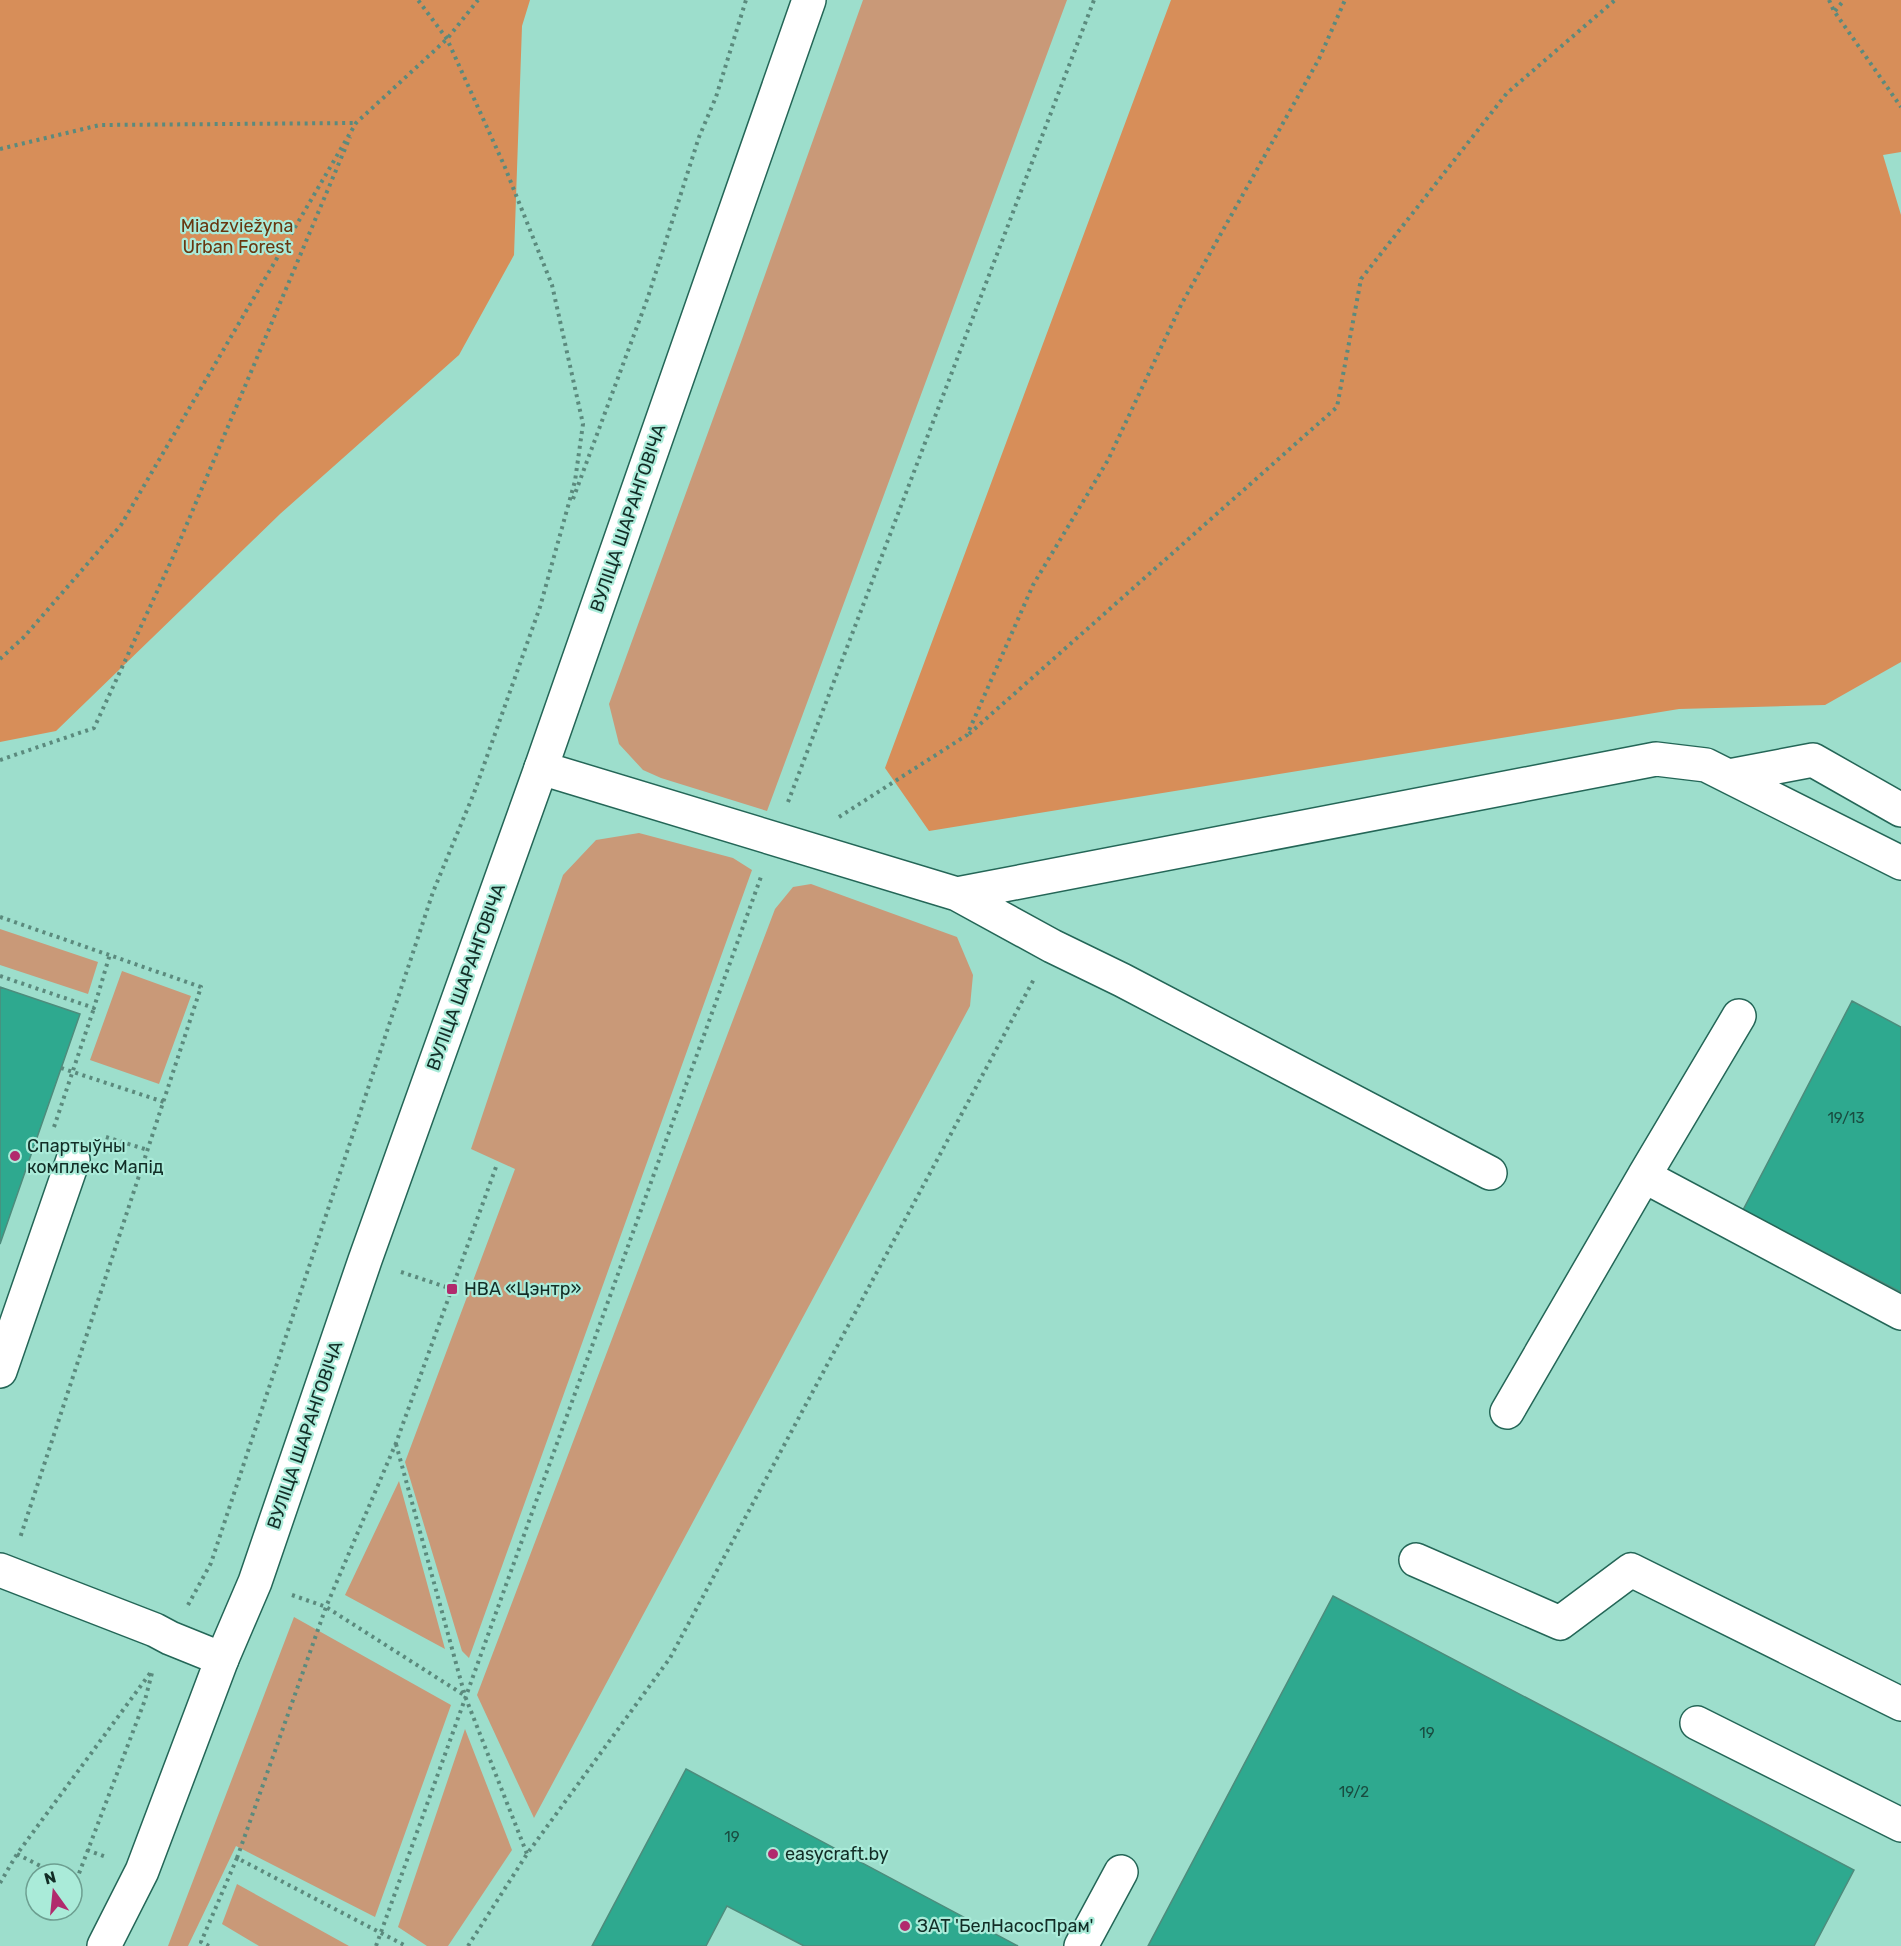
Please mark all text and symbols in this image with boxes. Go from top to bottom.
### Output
park label: Miadzviežyna Urban Forest [181,215,293,258]
street label: ВУЛІЦА ШАРАНГОВІЧА [585,421,671,615]
street label: ВУЛІЦА ШАРАНГОВІЧА [422,881,510,1073]
house number: 19/13 [1827,1109,1865,1127]
place label: Спартыўны комплекс Мапід [27,1135,164,1178]
marker: Спартыўны комплекс Мапід [8,1149,22,1163]
place label: НВА «Цэнтр» [464,1278,581,1300]
marker: НВА «Цэнтр» [445,1282,459,1296]
street label: ВУЛІЦА ШАРАНГОВІЧА [262,1338,348,1532]
house number: 19 [1419,1724,1435,1742]
house number: 19/2 [1339,1783,1369,1801]
house number: 19 [724,1828,740,1846]
place label: easycraft.by [785,1843,889,1865]
marker: easycraft.by [766,1847,780,1861]
north arrow [24,1862,84,1922]
text: N [42,1867,58,1889]
place label: ЗАТ 'БелНасосПрам' [917,1915,1094,1937]
marker: ЗАТ 'БелНасосПрам' [898,1919,912,1933]

